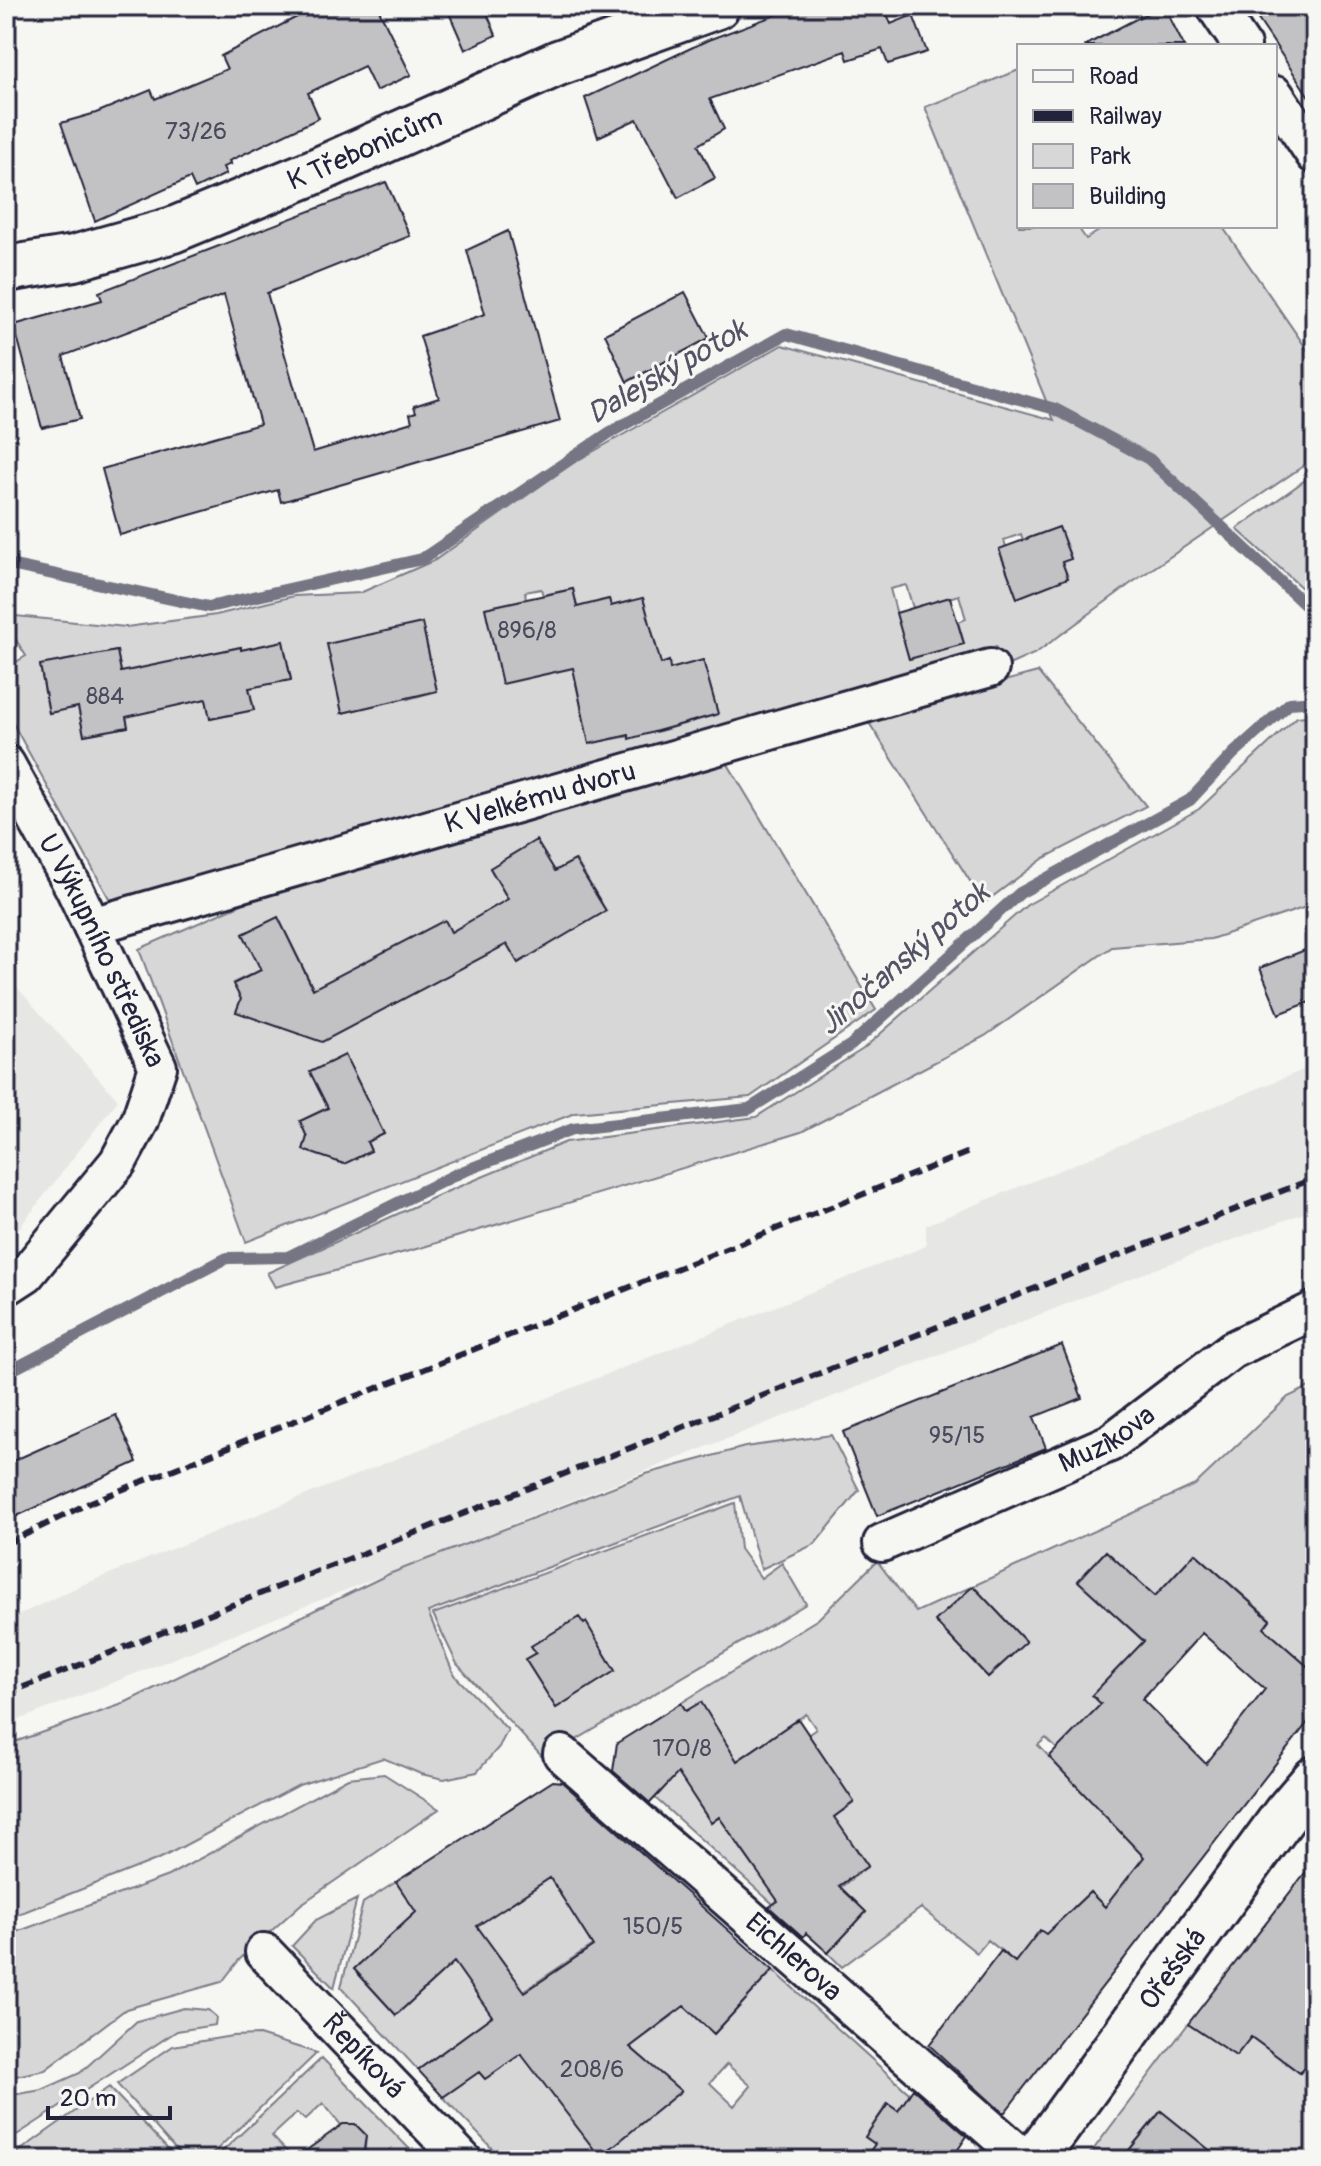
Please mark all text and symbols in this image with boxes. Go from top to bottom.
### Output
legend [1017,44,1277,228]
text: Road [1089,62,1139,91]
street label: K Třebonicům [282,99,448,198]
text: Railway [1089,102,1162,131]
house number: 73/26 [165,117,227,146]
text: Park [1089,142,1131,171]
text: Building [1089,182,1166,211]
water label: Dalejský potok [581,310,755,432]
house number: 896/8 [497,616,557,645]
house number: 884 [86,682,124,711]
street label: K Velkému dvoru [440,753,640,841]
street label: U Výkupního střediska [30,828,173,1073]
water label: Jinočanský potok [811,873,999,1043]
street label: Muzikova [1053,1397,1162,1481]
house number: 95/15 [929,1421,985,1450]
house number: 170/8 [652,1734,712,1763]
street label: Eichlerova [738,1905,850,2009]
house number: 150/5 [623,1912,683,1941]
street label: Ořešská [1131,1921,1214,2017]
street label: Řepíková [315,2006,412,2106]
house number: 208/6 [560,2055,624,2084]
scale bar [48,2070,170,2120]
text: 20 m [60,2084,116,2113]

